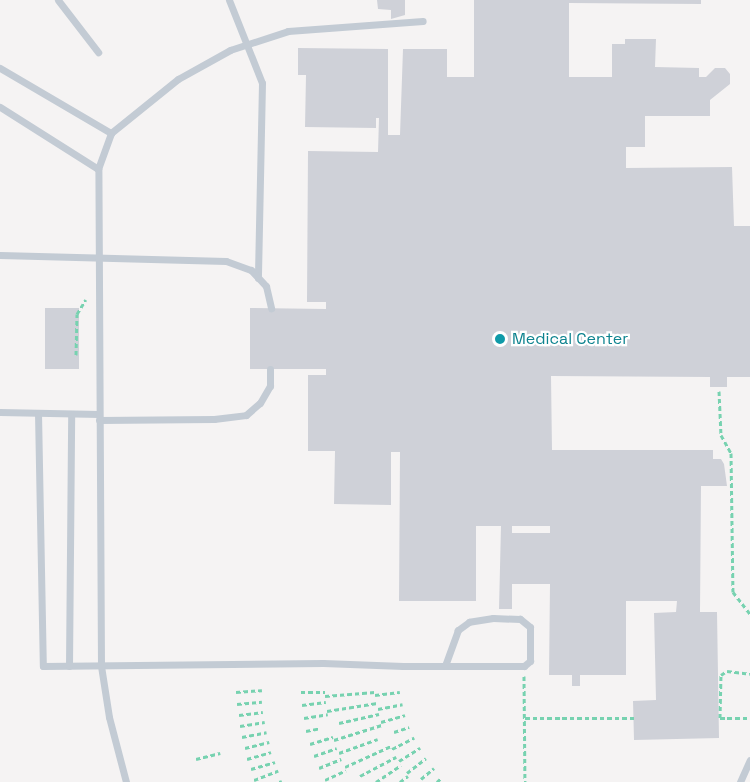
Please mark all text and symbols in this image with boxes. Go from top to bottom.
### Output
place label: Medical Center [512,329,628,349]
marker: Medical Center [493,332,507,346]

